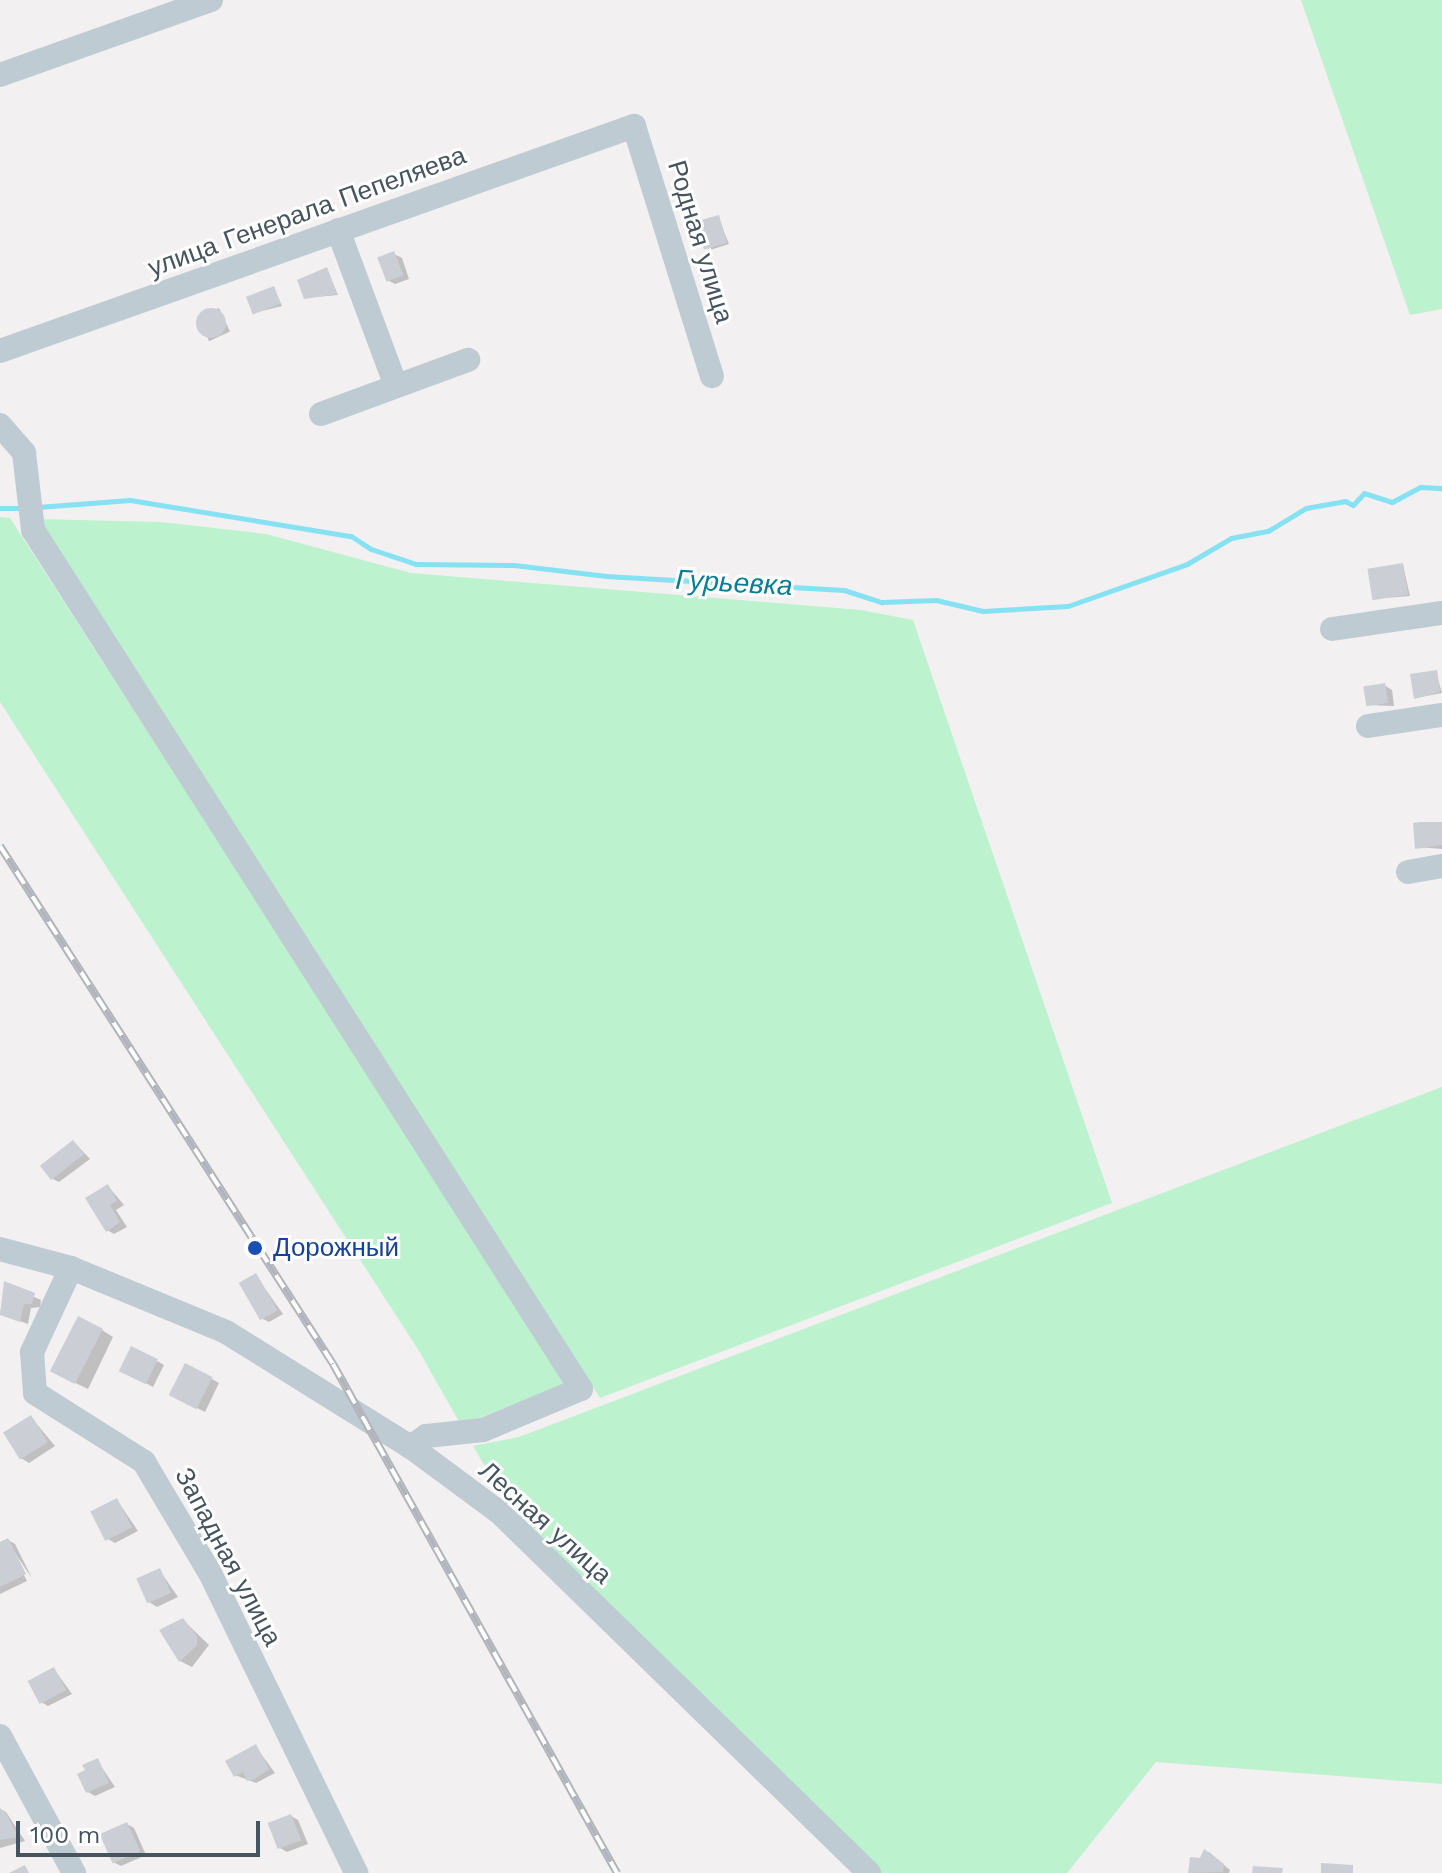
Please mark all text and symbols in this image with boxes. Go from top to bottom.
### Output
street label: улица Генерала Пепеляева [144,140,470,284]
street label: Родная улица [660,157,740,327]
water label: Гурьевка [675,563,793,603]
place label: Дорожный [273,1232,399,1264]
marker: Дорожный [244,1237,266,1259]
street label: Лесная улица [472,1455,618,1591]
street label: Западная улица [168,1463,288,1651]
scale bar [20,1805,264,1855]
text: 100 m [30,1821,100,1849]

